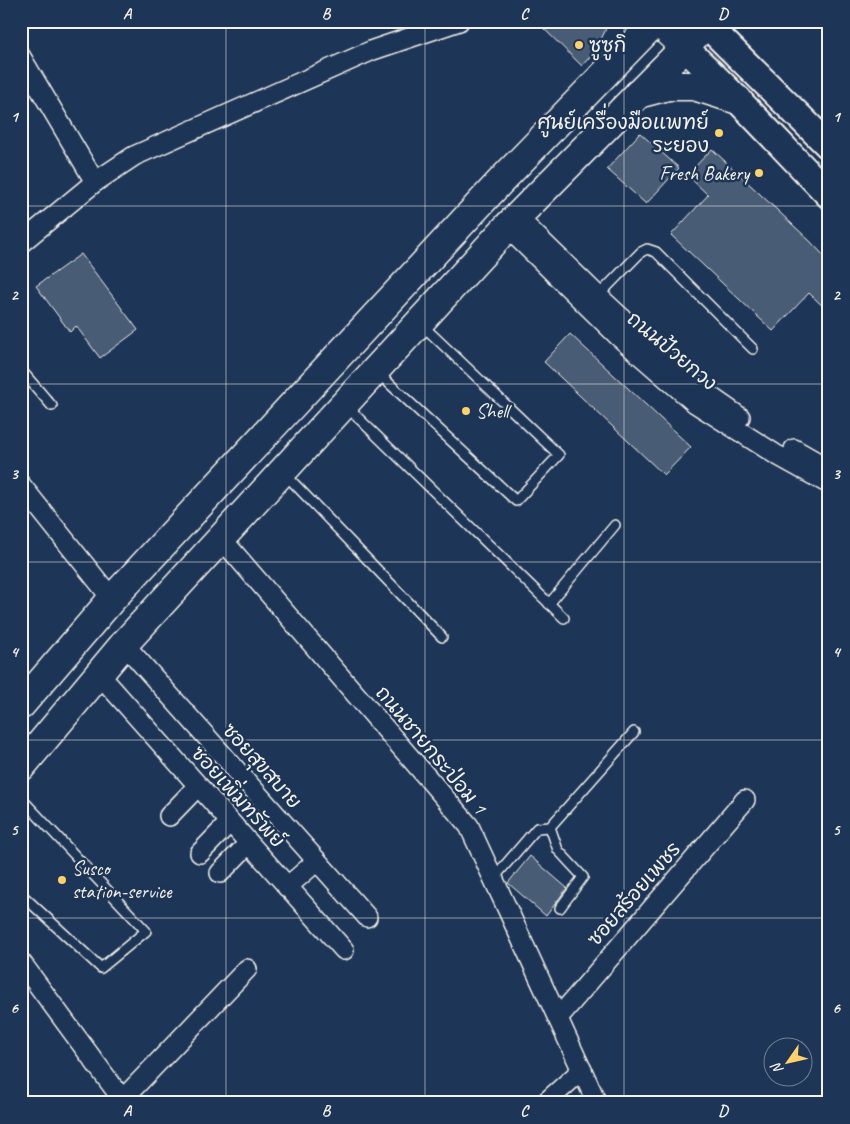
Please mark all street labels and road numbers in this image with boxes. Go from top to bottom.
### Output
street label: ถนนป้วยกวง [622,305,723,396]
street label: ถนนชายกระป่อม 1 [370,680,493,820]
street label: ซอยสุขสบาย [215,718,307,816]
street label: ซอยเพิ่มทรัพย์ [186,737,295,853]
street label: ซอยสร้อยเพชร [581,836,686,951]

